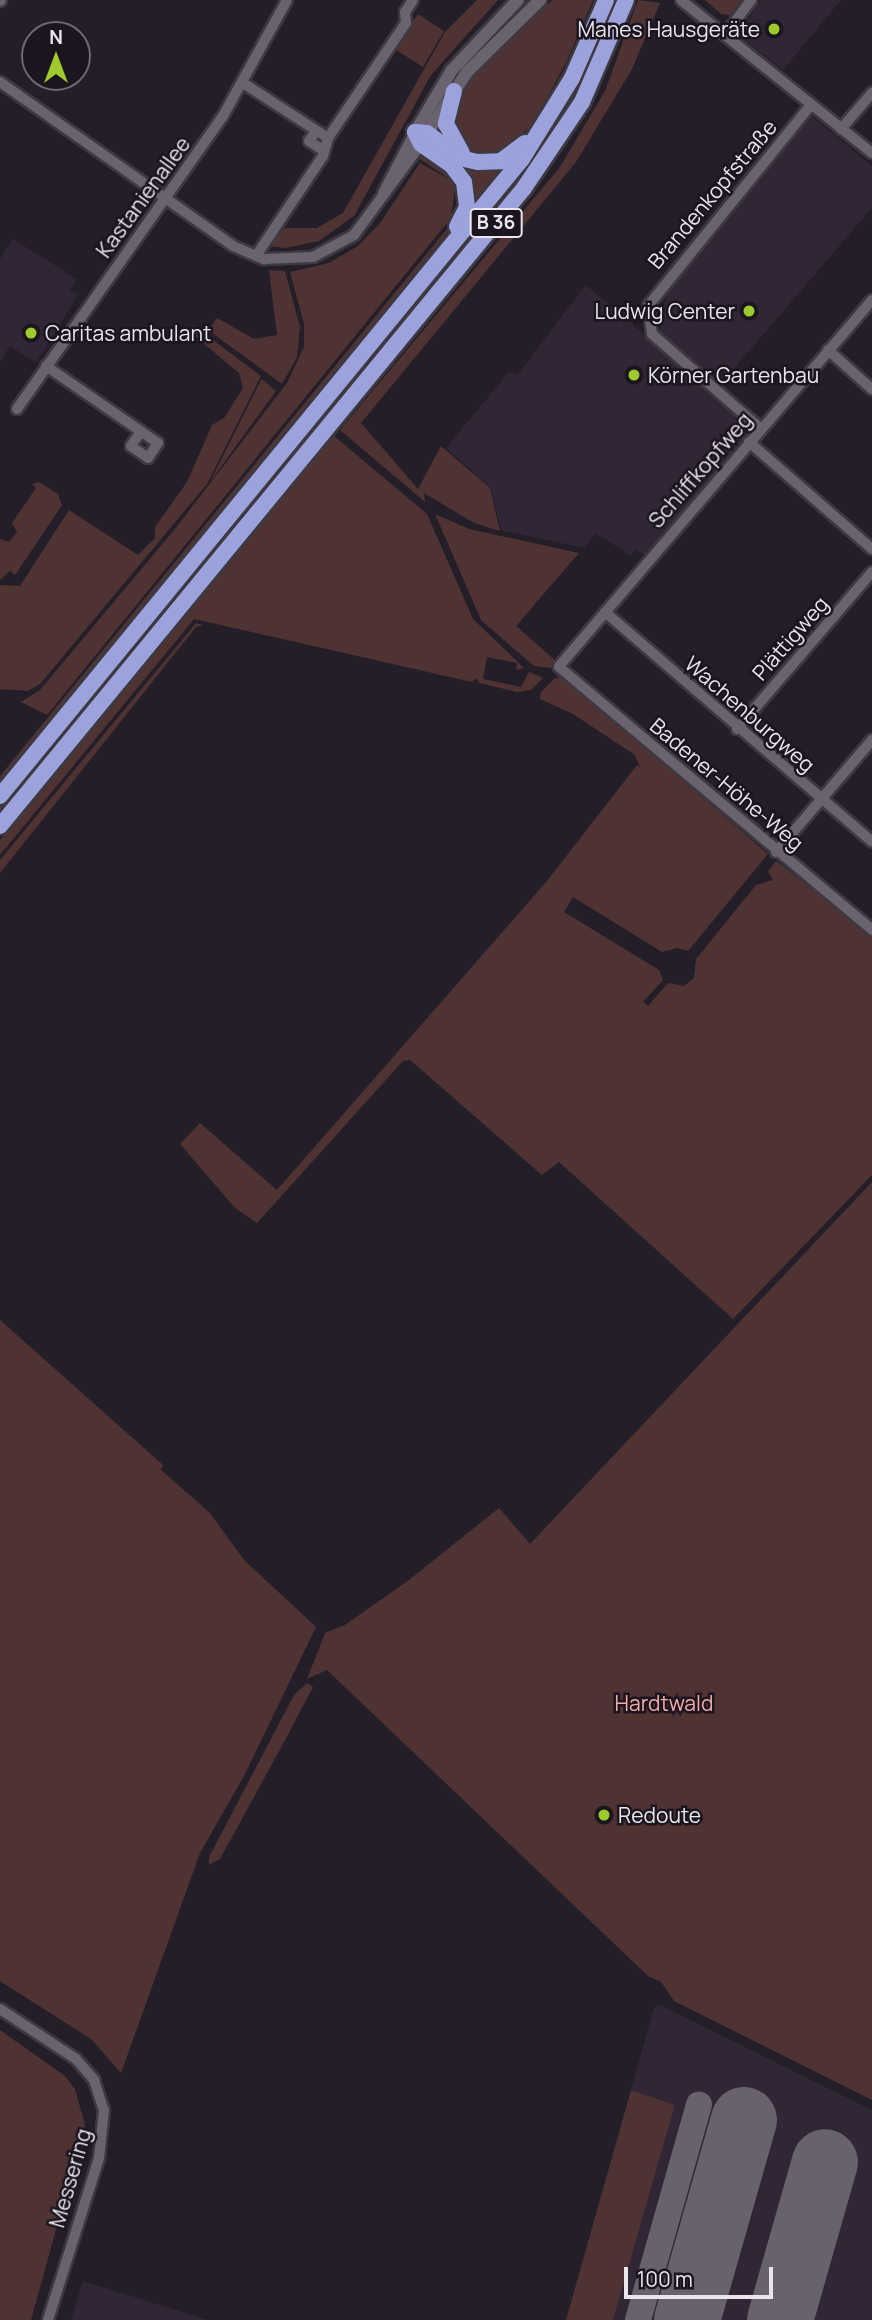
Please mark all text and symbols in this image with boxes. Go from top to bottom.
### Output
place label: Manes Hausgeräte [577,16,760,42]
north arrow [21,21,91,91]
marker: Manes Hausgeräte [766,21,782,37]
text: N [49,24,63,50]
street label: Brandenkopfstraße [642,114,782,274]
street label: Kastanienallee [91,132,195,262]
road number: B 36 [468,208,524,238]
place label: Ludwig Center [594,298,735,324]
marker: Ludwig Center [741,303,757,319]
place label: Caritas ambulant [45,320,211,346]
marker: Caritas ambulant [23,325,39,341]
place label: Körner Gartenbau [648,362,819,388]
marker: Körner Gartenbau [626,367,642,383]
street label: Schliffkopfweg [643,407,757,533]
street label: Plättigweg [747,591,833,685]
street label: Wachenburgweg [680,651,820,777]
street label: Badener-Höhe-Weg [645,712,809,856]
park label: Hardtwald [615,1690,713,1716]
place label: Redoute [618,1802,701,1828]
marker: Redoute [596,1807,612,1823]
street label: Messering [44,2126,96,2230]
scale bar [627,2254,776,2298]
text: 100 m [637,2265,693,2293]

